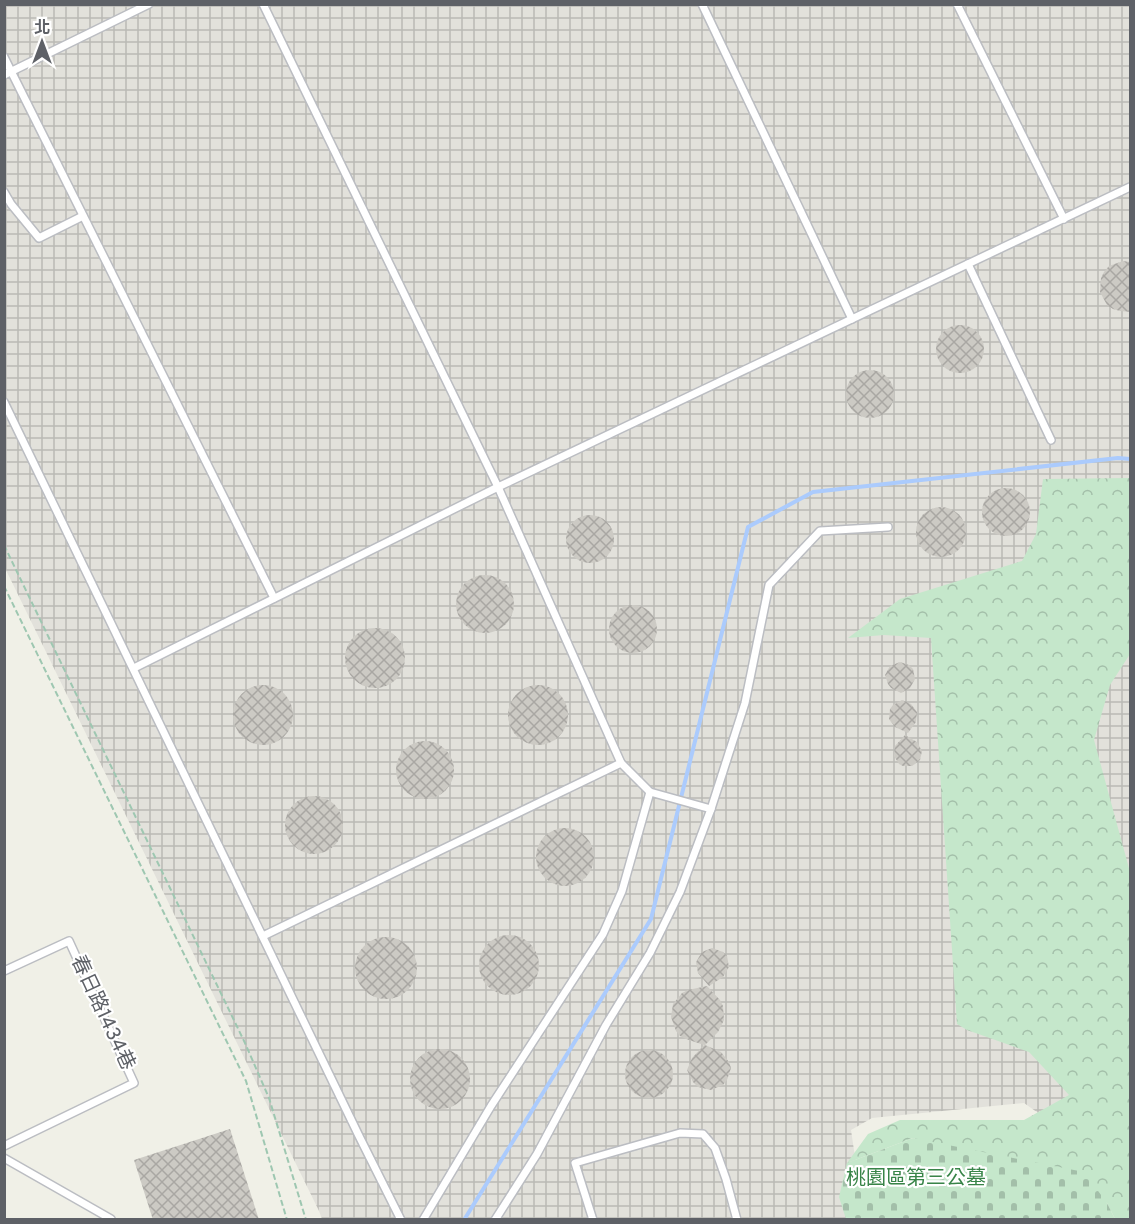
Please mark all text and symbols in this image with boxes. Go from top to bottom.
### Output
north arrow [12,12,72,72]
text: 北 [34,19,50,39]
street label: 春日路1434巷 [64,951,140,1075]
park label: 桃園區第三公墓 [846,1166,986,1192]

